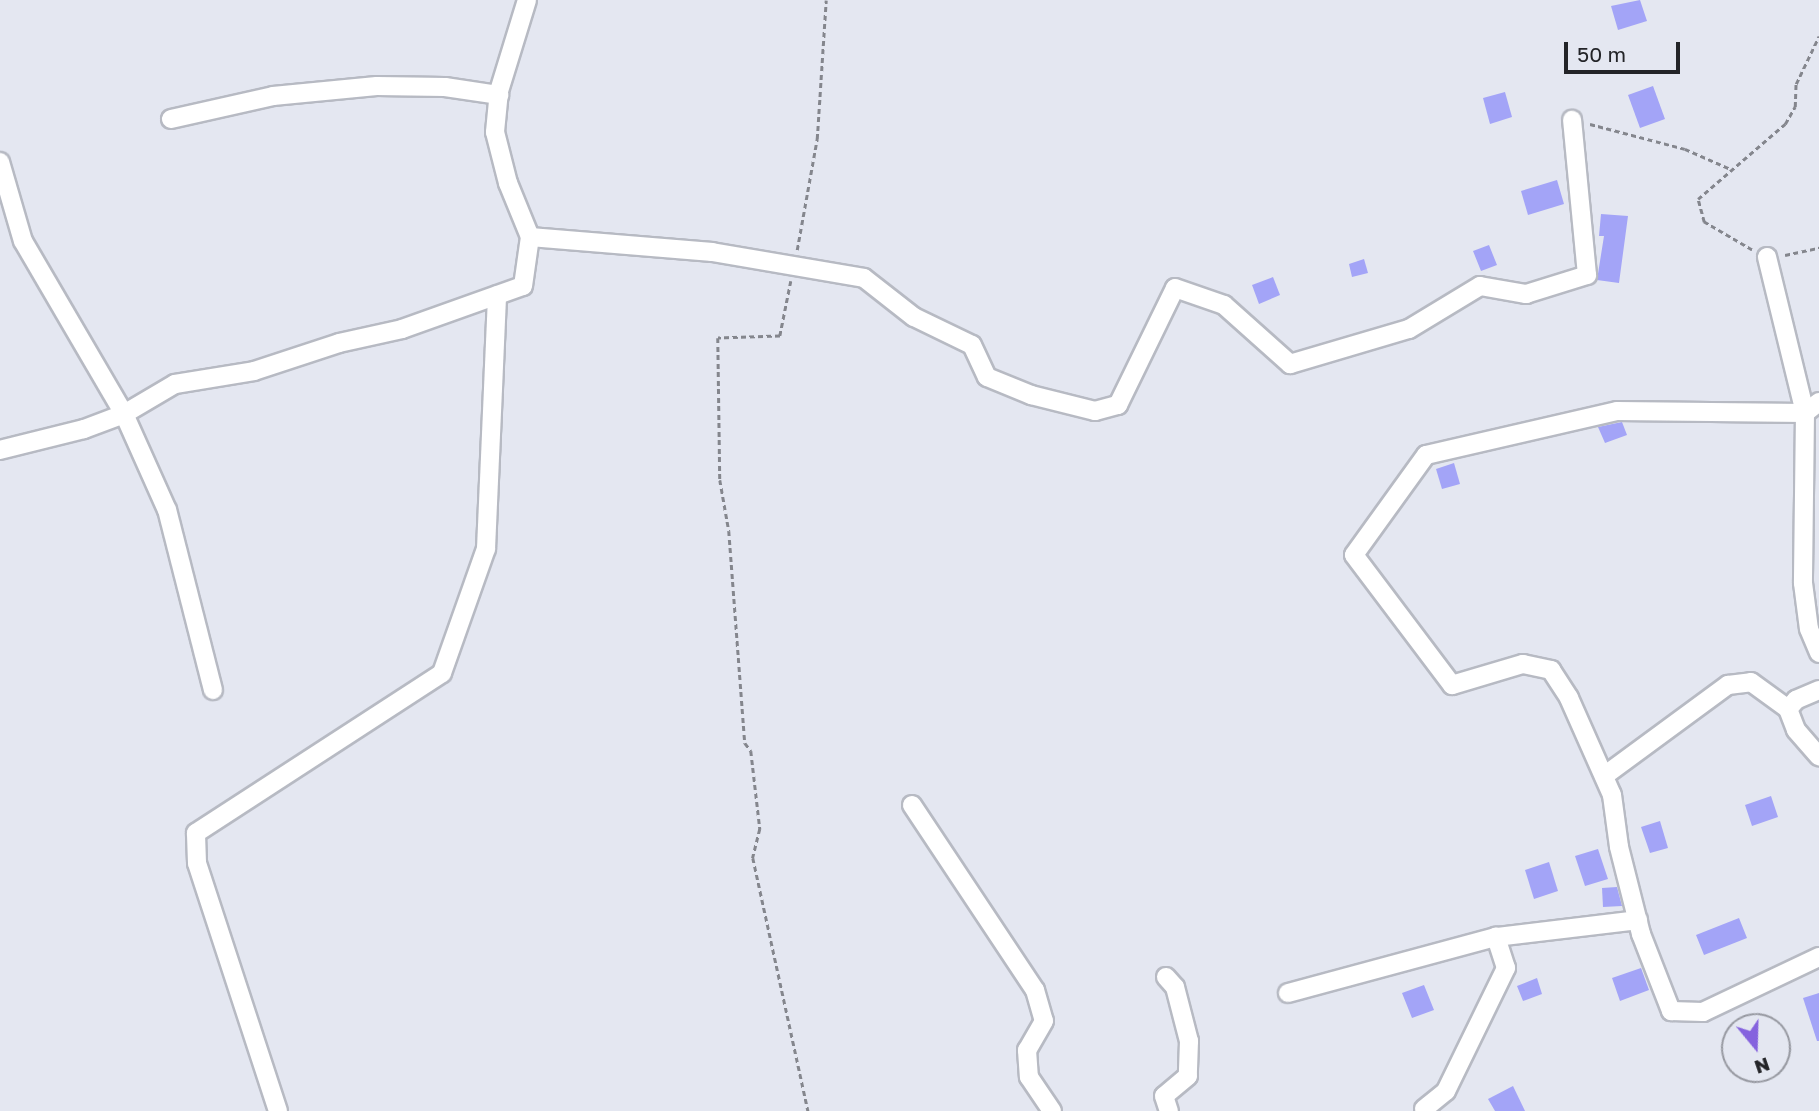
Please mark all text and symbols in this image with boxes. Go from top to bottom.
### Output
scale bar [1567,28,1682,72]
text: 50 m [1577,41,1626,67]
north arrow [1721,1013,1791,1083]
text: N [1752,1053,1773,1080]

